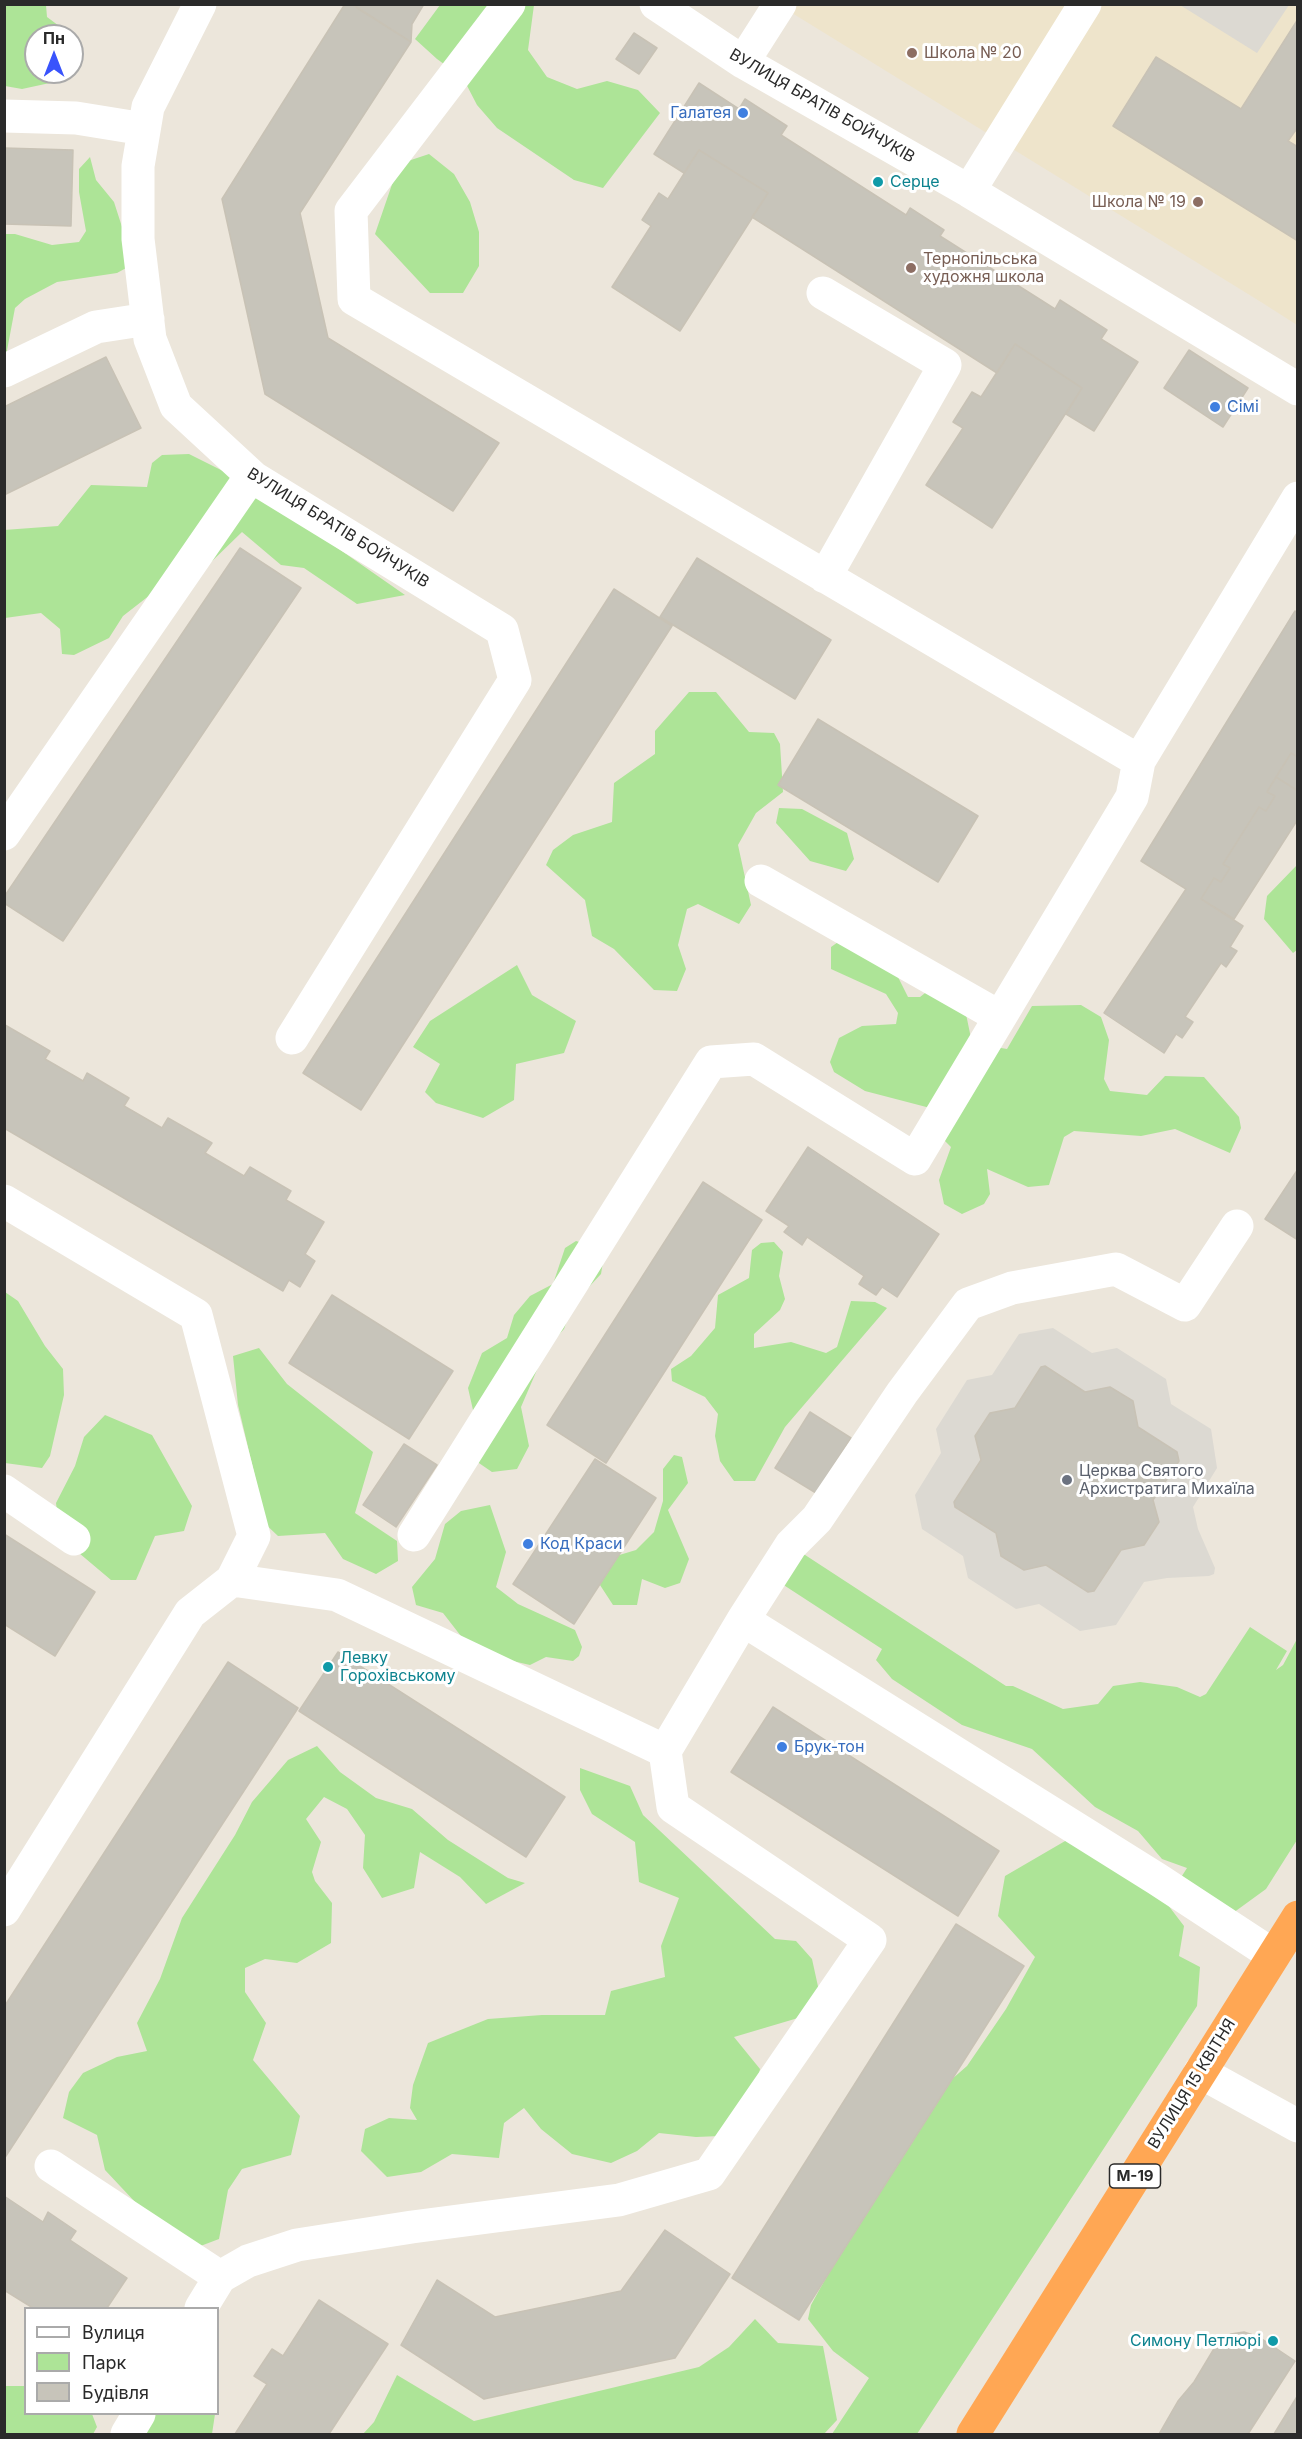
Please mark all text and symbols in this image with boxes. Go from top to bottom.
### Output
north arrow [24,24,84,84]
text: Пн [43,28,65,48]
place label: Школа № 20 [924,43,1022,63]
street label: ВУЛИЦЯ БРАТІВ БОЙЧУКІВ [726,45,918,167]
marker: Школа № 20 [905,46,919,60]
place label: Галатея [670,103,731,123]
marker: Галатея [736,106,750,120]
place label: Серце [890,172,940,192]
marker: Серце [871,175,885,189]
place label: Школа № 19 [1092,192,1186,212]
marker: Школа № 19 [1191,195,1205,209]
place label: Тернопільська художня школа [923,249,1044,287]
marker: Тернопільська художня школа [904,261,918,275]
place label: Сімі [1227,397,1259,417]
marker: Сімі [1208,400,1222,414]
street label: ВУЛИЦЯ БРАТІВ БОЙЧУКІВ [243,464,433,592]
place label: Церква Святого Архистратига Михаїла [1079,1461,1255,1499]
marker: Церква Святого Архистратига Михаїла [1060,1473,1074,1487]
place label: Код Краси [540,1534,623,1554]
marker: Код Краси [521,1537,535,1551]
place label: Левку Горохівському [340,1648,456,1686]
marker: Левку Горохівському [321,1660,335,1674]
place label: Брук-тон [794,1737,864,1757]
marker: Брук-тон [775,1740,789,1754]
street label: ВУЛИЦЯ 15 КВІТНЯ [1144,2015,1240,2153]
road number: М-19 [1110,2164,1160,2188]
legend [24,2307,219,2415]
text: Вулиця [82,2322,145,2343]
place label: Симону Петлюрі [1130,2331,1261,2351]
marker: Симону Петлюрі [1266,2334,1280,2348]
text: Парк [82,2352,126,2373]
text: Будівля [82,2382,149,2403]

